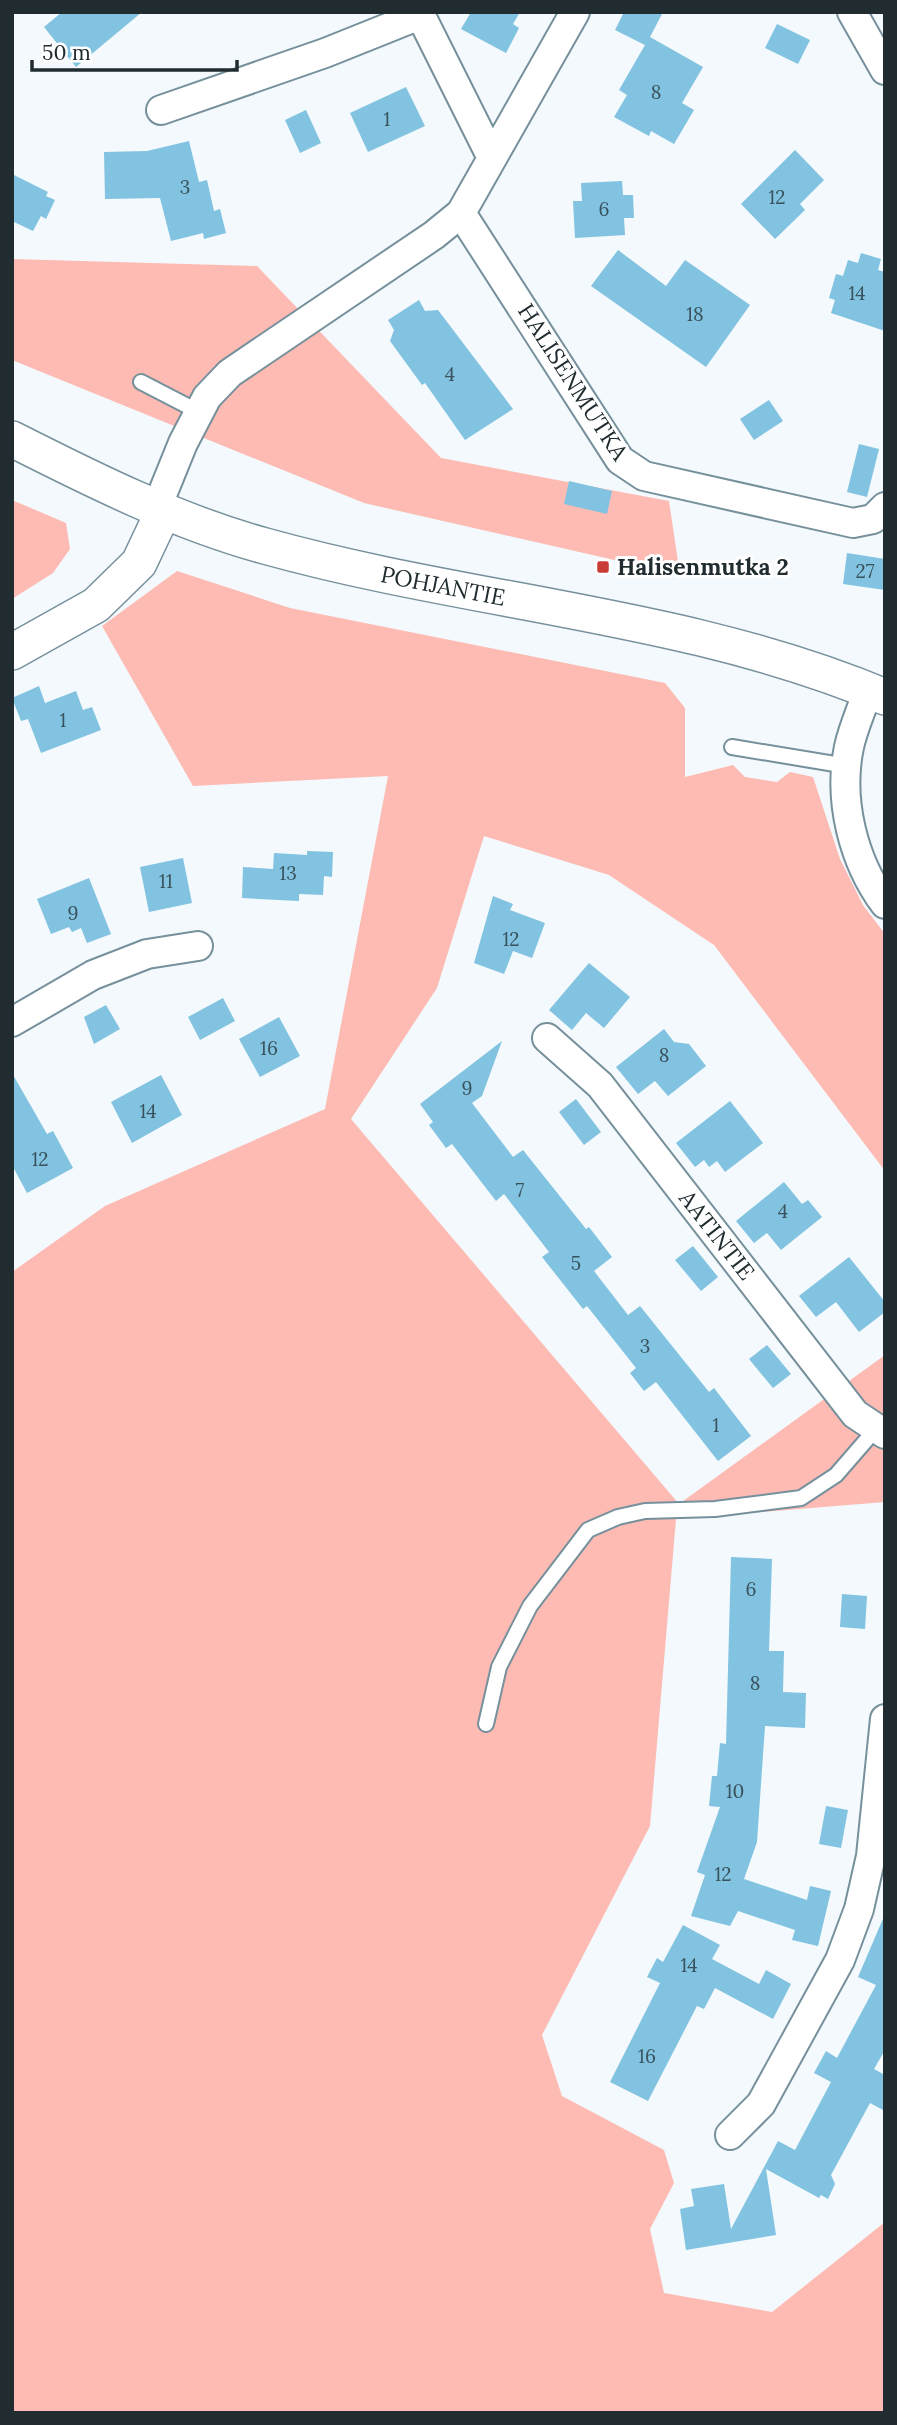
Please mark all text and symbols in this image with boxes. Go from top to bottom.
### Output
scale bar [32,28,236,72]
text: 50 m [42,39,91,66]
house number: 8 [651,80,661,104]
house number: 1 [384,107,391,131]
house number: 3 [180,175,190,199]
house number: 12 [768,185,786,209]
house number: 6 [599,197,610,221]
house number: 14 [848,281,866,305]
street label: HALISENMUTKA [512,298,635,466]
house number: 18 [686,302,704,326]
house number: 4 [445,362,455,386]
place label: Halisenmutka 2 [617,552,789,581]
street label: POHJANTIE [378,559,508,612]
marker: Halisenmutka 2 [595,559,611,575]
house number: 27 [856,559,875,583]
house number: 1 [60,708,67,732]
house number: 13 [279,861,297,885]
house number: 11 [159,869,173,893]
house number: 9 [68,901,78,925]
house number: 12 [502,927,520,951]
house number: 16 [260,1036,278,1060]
house number: 8 [659,1043,669,1067]
house number: 9 [462,1076,472,1100]
house number: 14 [139,1099,157,1123]
house number: 12 [31,1147,49,1171]
house number: 7 [516,1178,525,1202]
street label: AATINTIE [673,1183,761,1285]
house number: 4 [778,1199,788,1223]
house number: 5 [571,1251,581,1275]
house number: 3 [640,1334,650,1358]
house number: 1 [713,1413,720,1437]
house number: 6 [746,1577,757,1601]
house number: 8 [750,1671,760,1695]
house number: 10 [726,1779,744,1803]
house number: 12 [714,1862,732,1886]
house number: 14 [680,1953,698,1977]
house number: 16 [638,2044,656,2068]

